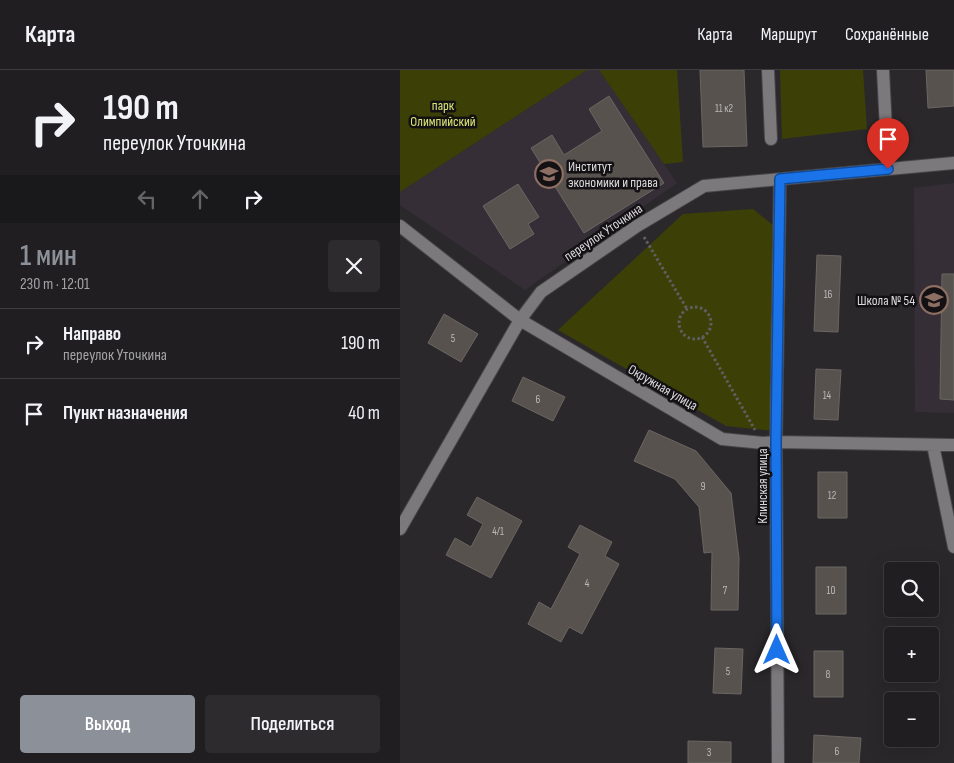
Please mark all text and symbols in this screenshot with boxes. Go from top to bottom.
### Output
text: Карта [25,20,75,49]
text: Карта [697,24,733,45]
text: Маршрут [761,24,817,45]
text: Сохранённые [845,24,929,45]
text: 190 m [103,87,179,130]
icon: right [20,90,85,155]
park label: парк Олимпийский [410,97,476,130]
house number: 11 к2 [715,102,734,115]
pin [867,118,909,169]
icon: arrive [874,125,902,153]
text: переулок Уточкина [103,130,246,157]
place label: Институт экономики и права [568,158,658,191]
school or university icon: Институт экономики и права [534,159,564,189]
icon: left [133,185,161,213]
icon: ahead [186,185,214,213]
icon: right [239,185,267,213]
street label: переулок Уточкина [561,200,646,265]
text: 1 мин [20,238,77,274]
button: close [328,240,380,292]
text: 230 m · 12:01 [20,275,90,294]
school or university icon: Школа № 54 [919,285,949,315]
house number: 16 [824,288,833,301]
place label: Школа № 54 [857,292,915,309]
text: Направо [63,323,121,346]
icon: right [20,330,48,358]
text: 190 m [341,332,380,355]
house number: 5 [451,332,455,345]
text: переулок Уточкина [63,346,167,365]
street label: Окружная улица [625,361,701,414]
house number: 14 [823,389,832,402]
house number: 6 [536,393,541,406]
icon: arrive [20,400,48,428]
text: Пункт назначения [63,402,188,425]
text: 40 m [348,402,380,425]
street label: Клинская улица [754,448,771,524]
house number: 9 [701,480,706,493]
house number: 12 [828,489,837,502]
house number: 4/1 [492,525,504,538]
map controls [884,562,939,747]
button: search [884,562,939,617]
house number: 4 [585,577,590,590]
house number: 7 [723,584,728,597]
house number: 10 [827,584,835,597]
position arrow [750,623,802,675]
button: + [884,627,939,682]
house number: 5 [726,665,730,678]
house number: 8 [826,668,831,681]
button: − [884,692,939,747]
button: Выход [20,695,195,753]
button: Поделиться [205,695,380,753]
house number: 6 [835,745,840,758]
house number: 3 [707,746,712,759]

